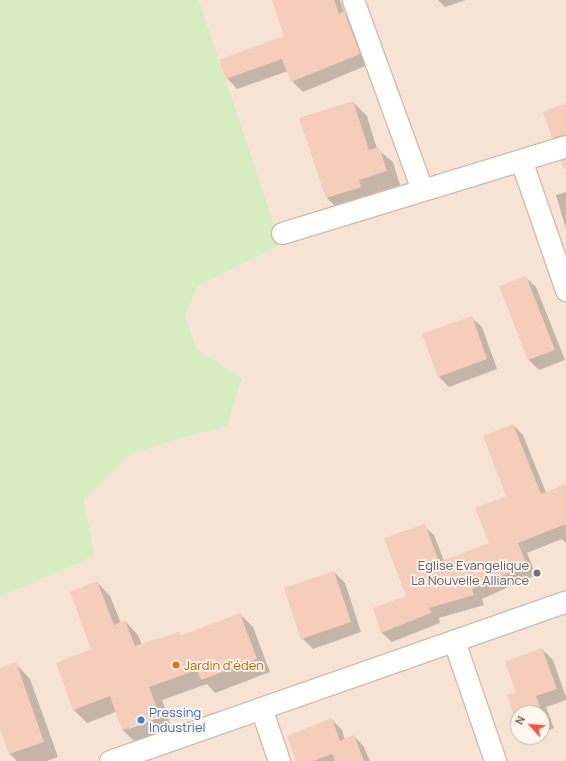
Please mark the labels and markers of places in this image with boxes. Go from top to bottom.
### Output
place label: Eglise Evangelique La Nouvelle Alliance [411,558,529,589]
marker: Eglise Evangelique La Nouvelle Alliance [532,568,542,578]
place label: Jardin d'éden [184,657,264,673]
marker: Jardin d'éden [171,660,181,670]
place label: Pressing Industriel [149,705,206,736]
marker: Pressing Industriel [136,715,146,725]

